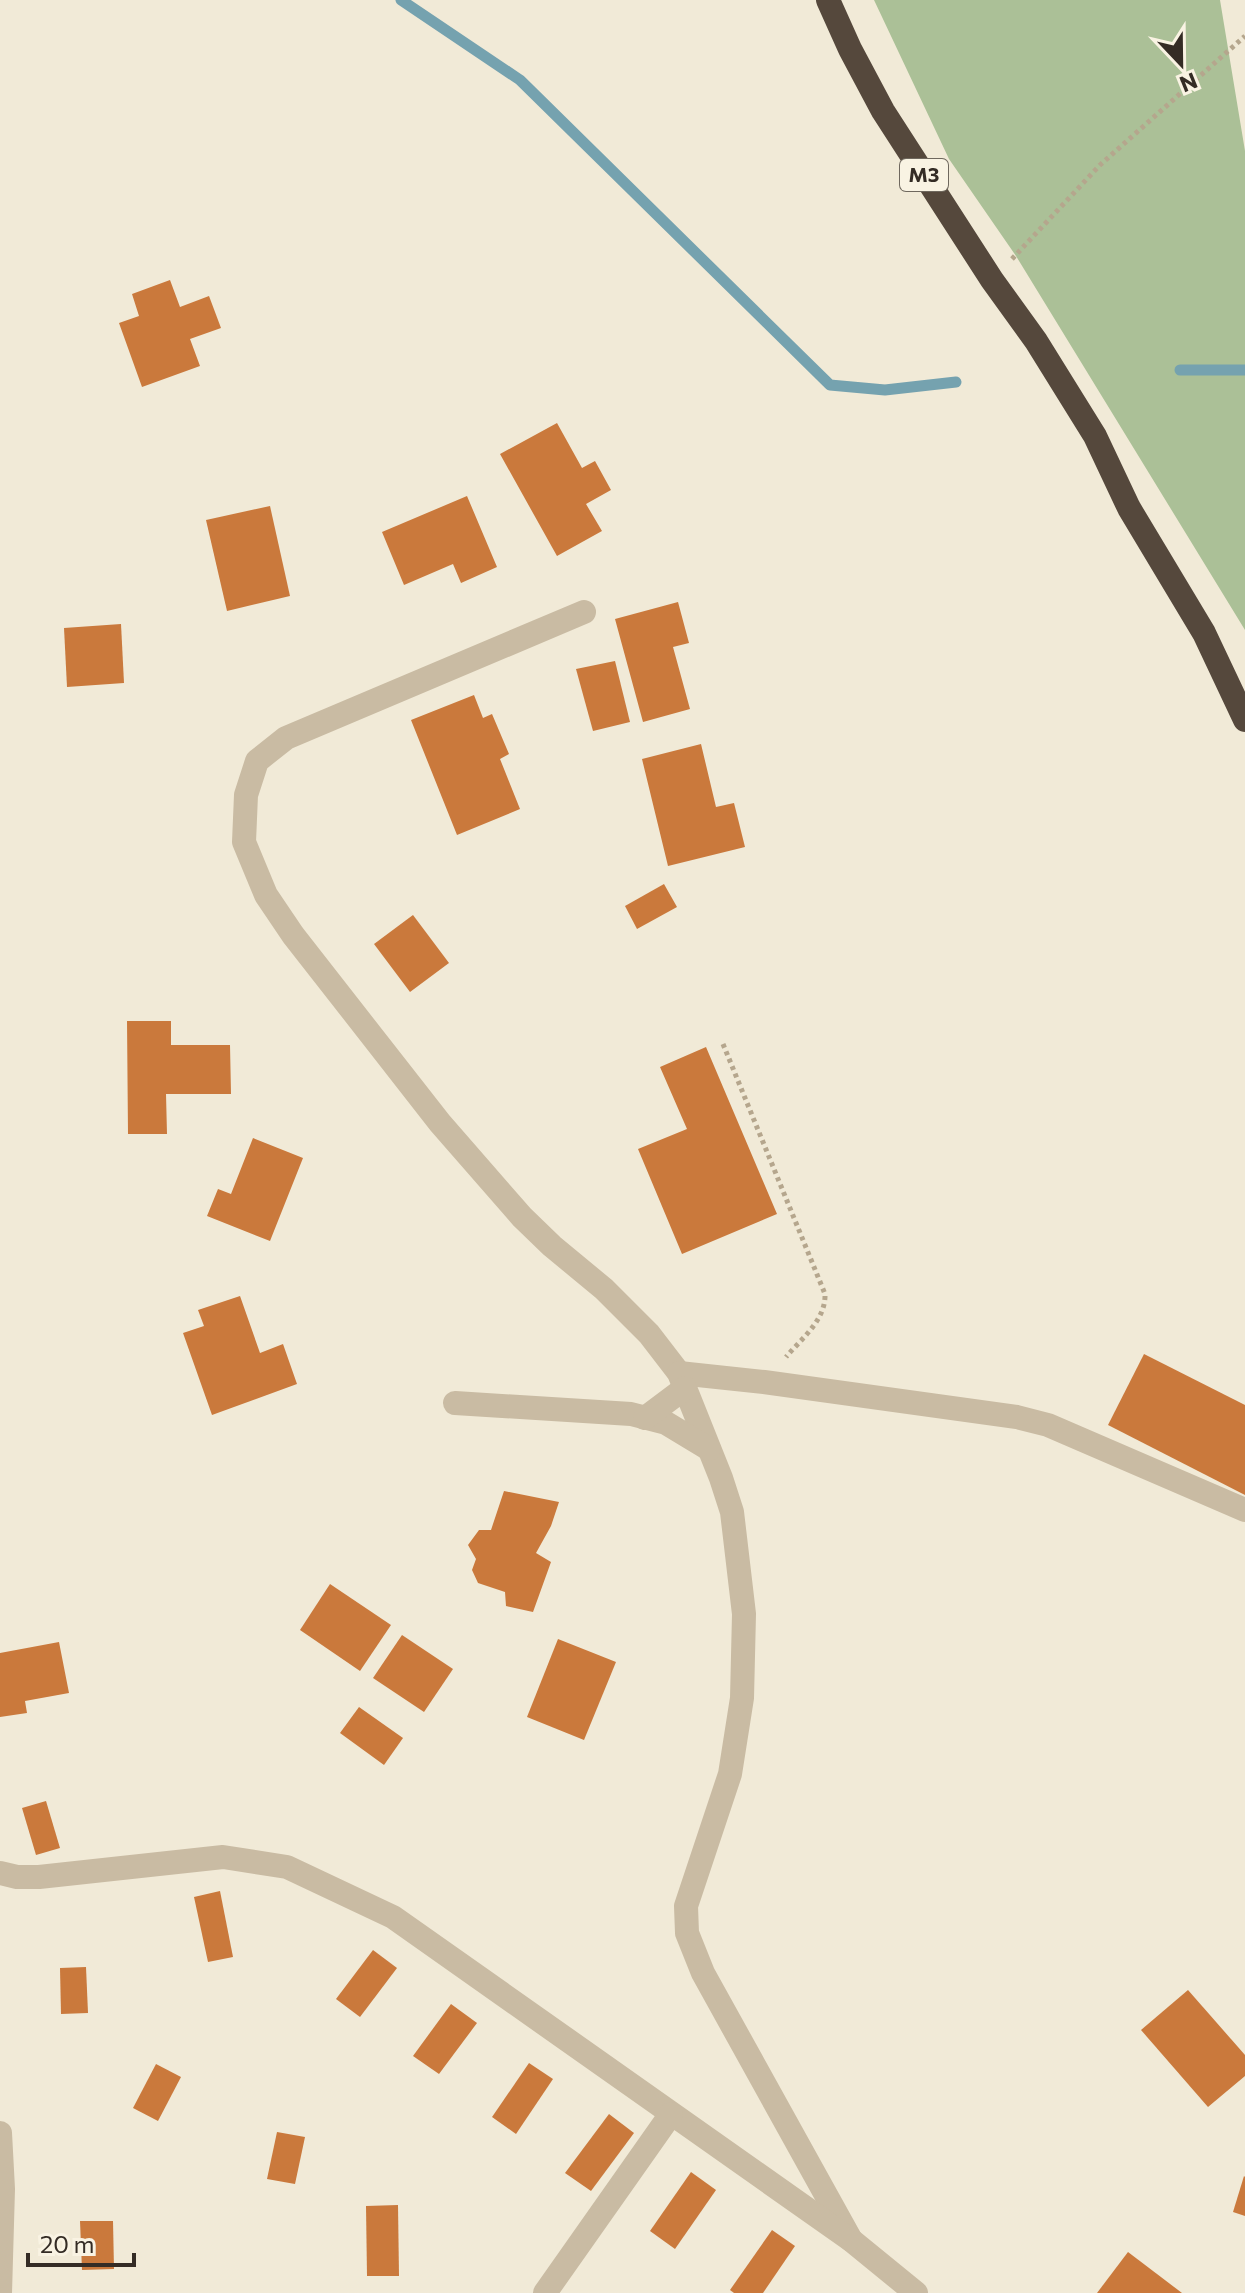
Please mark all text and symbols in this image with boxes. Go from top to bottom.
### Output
north arrow [1141,24,1221,104]
text: N [1176,67,1201,99]
road number: M3 [900,159,948,191]
scale bar [28,2217,134,2267]
text: 20 m [40,2229,94,2258]

